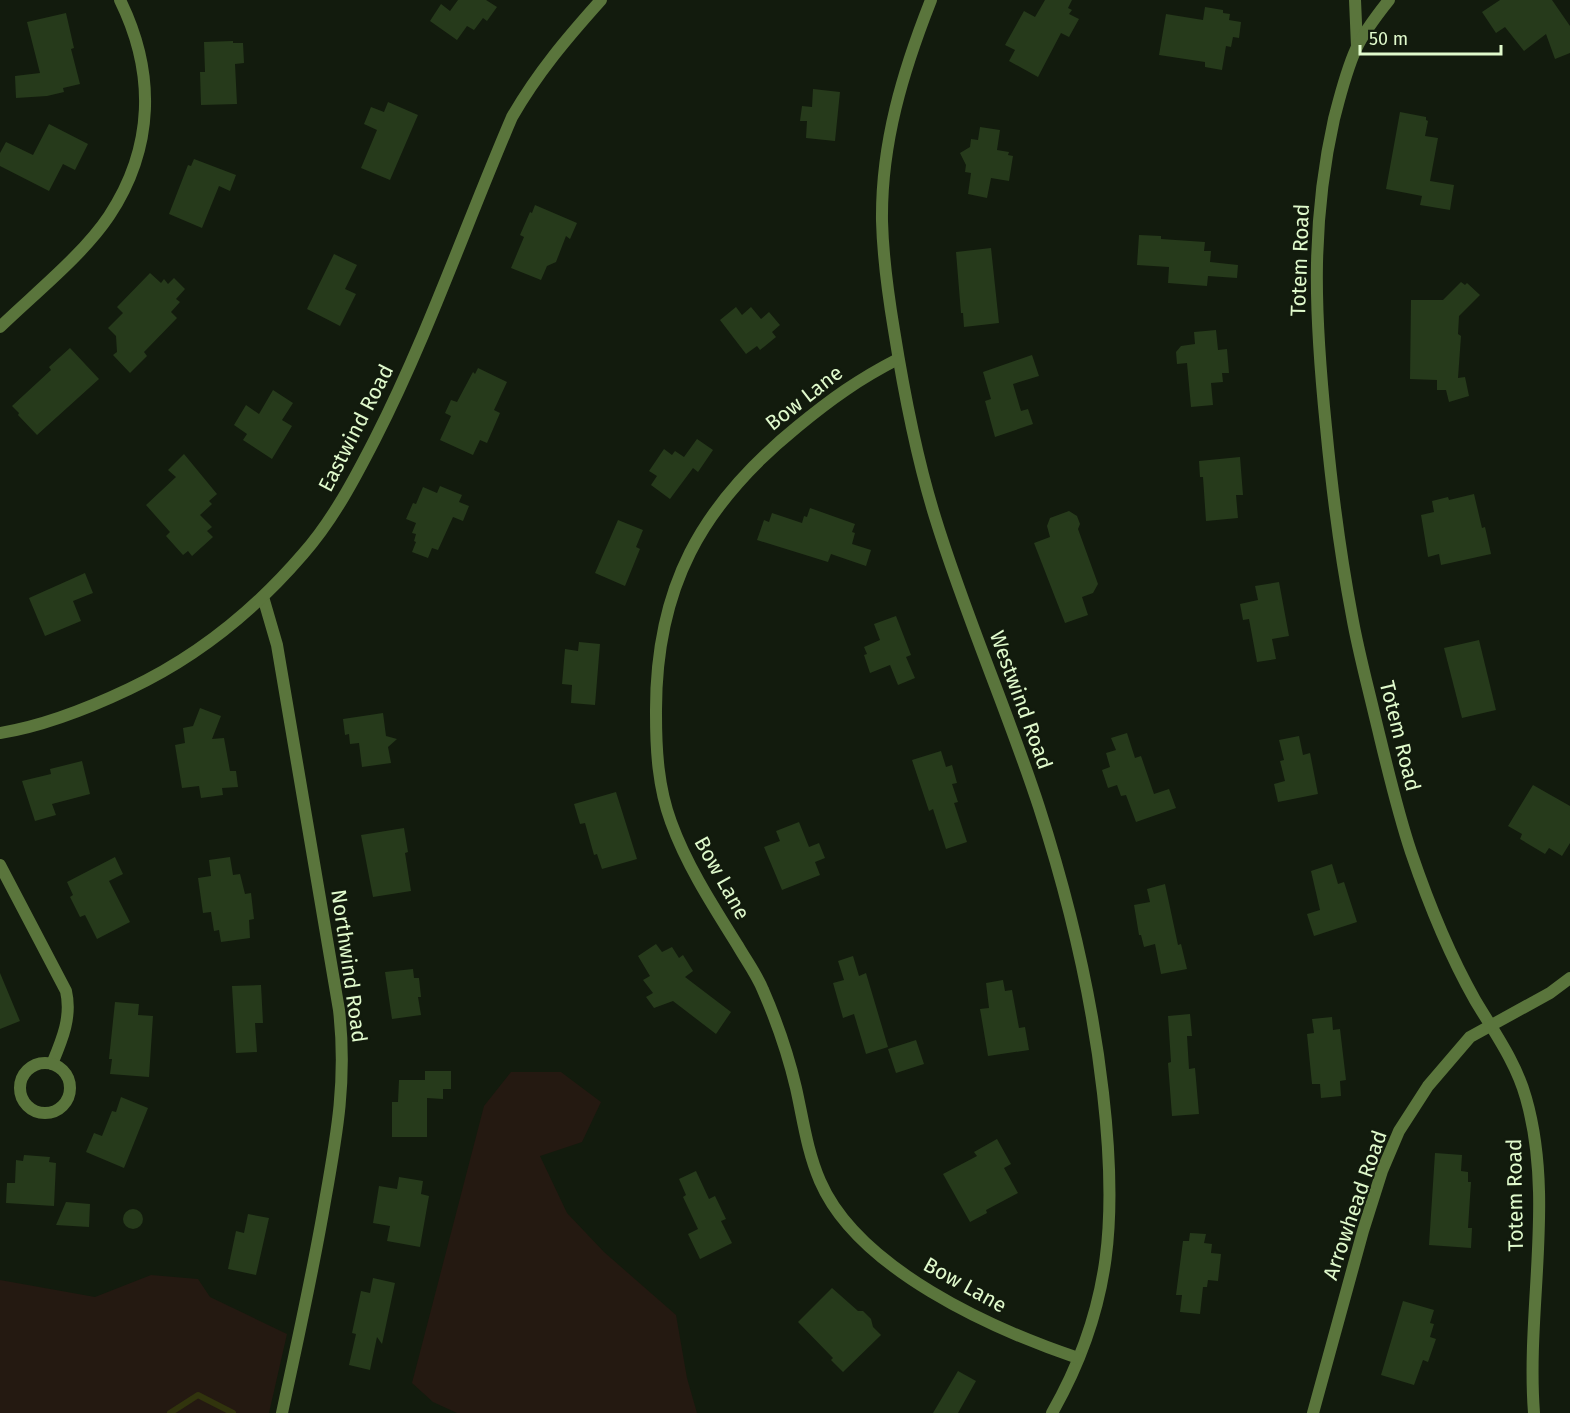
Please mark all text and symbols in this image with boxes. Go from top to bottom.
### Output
scale bar [1360,18,1501,56]
text: 50 m [1369,28,1408,50]
street label: Totem Road [1285,203,1315,317]
street label: Eastwind Road [313,360,399,496]
street label: Bow Lane [760,360,848,436]
street label: Westwind Road [984,627,1058,773]
street label: Totem Road [1374,678,1426,794]
street label: Bow Lane [689,832,755,924]
street label: Northwind Road [325,888,373,1044]
street label: Arrowhead Road [1317,1127,1393,1283]
street label: Totem Road [1501,1138,1529,1252]
street label: Bow Lane [919,1252,1011,1318]

